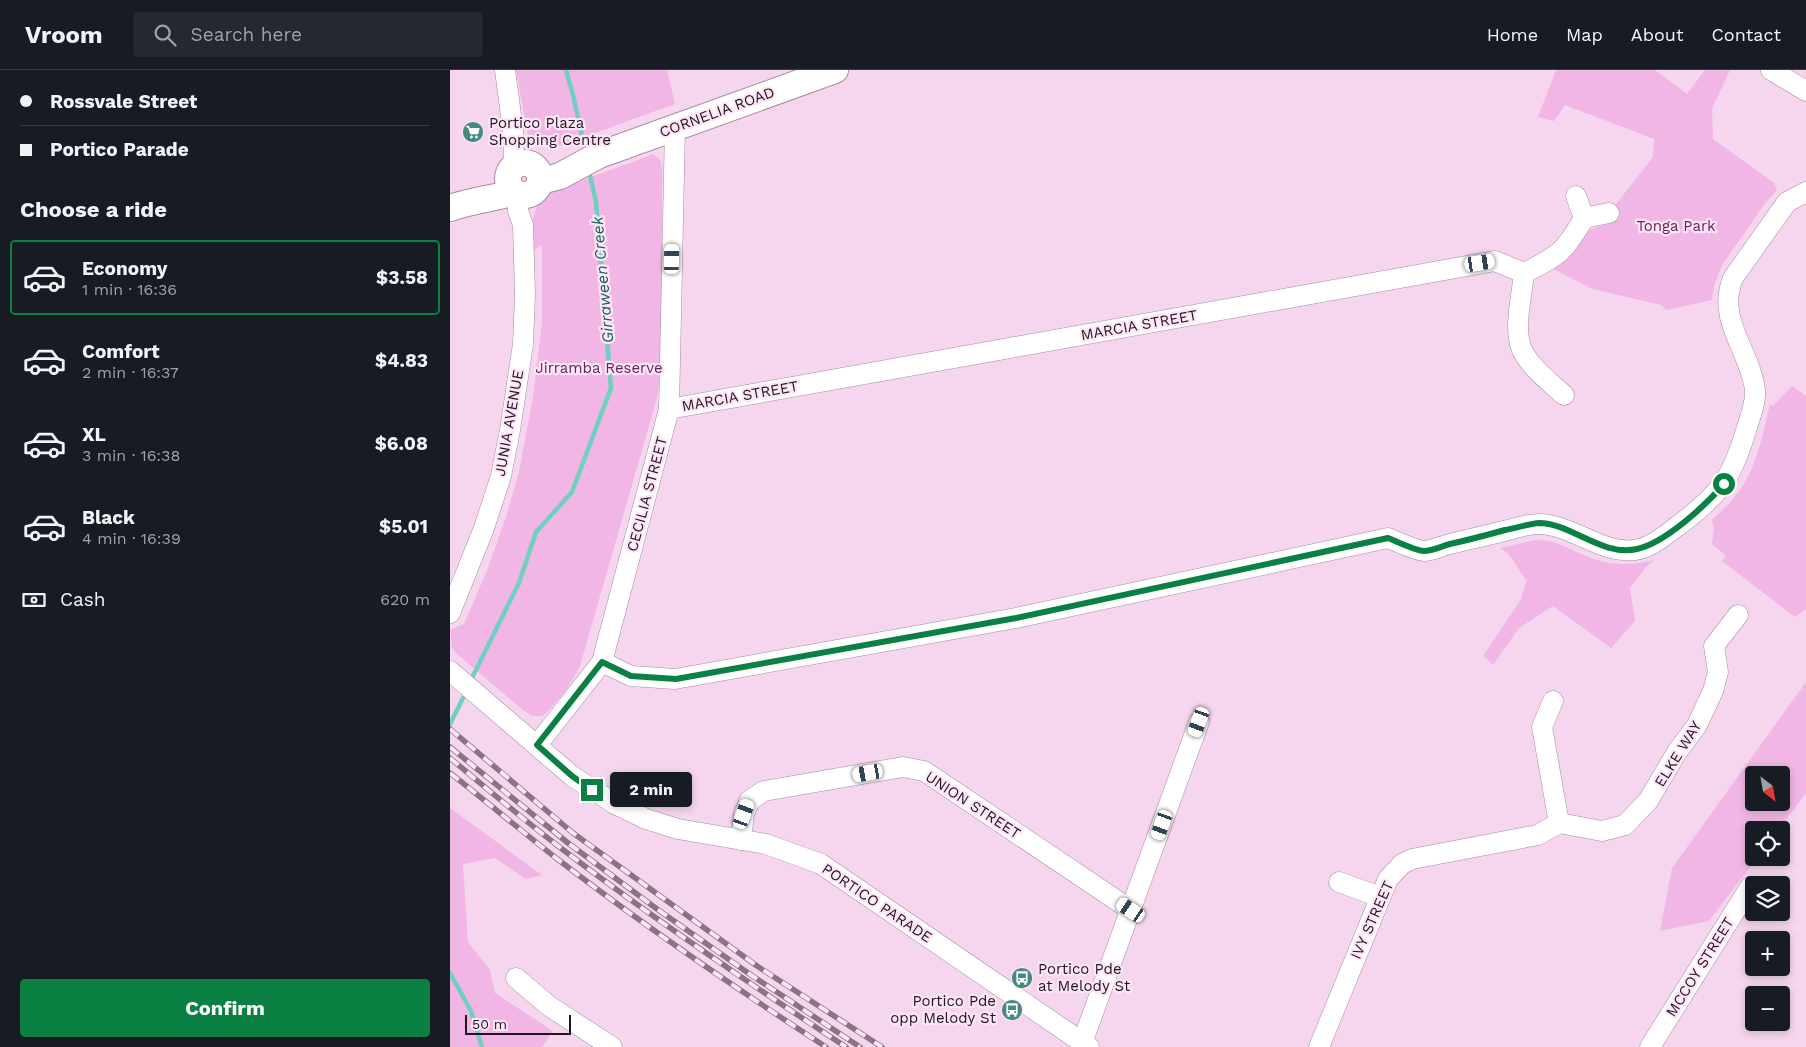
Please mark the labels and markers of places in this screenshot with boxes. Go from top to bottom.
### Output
place label: Portico Plaza Shopping Centre [489,114,611,149]
supermarket icon: Portico Plaza Shopping Centre [461,120,485,144]
place label: Portico Pde at Melody St [1038,960,1131,995]
bus stop icon: Portico Pde at Melody St [1010,966,1034,990]
place label: Portico Pde opp Melody St [890,992,997,1027]
bus stop icon: Portico Pde opp Melody St [1000,998,1024,1022]

